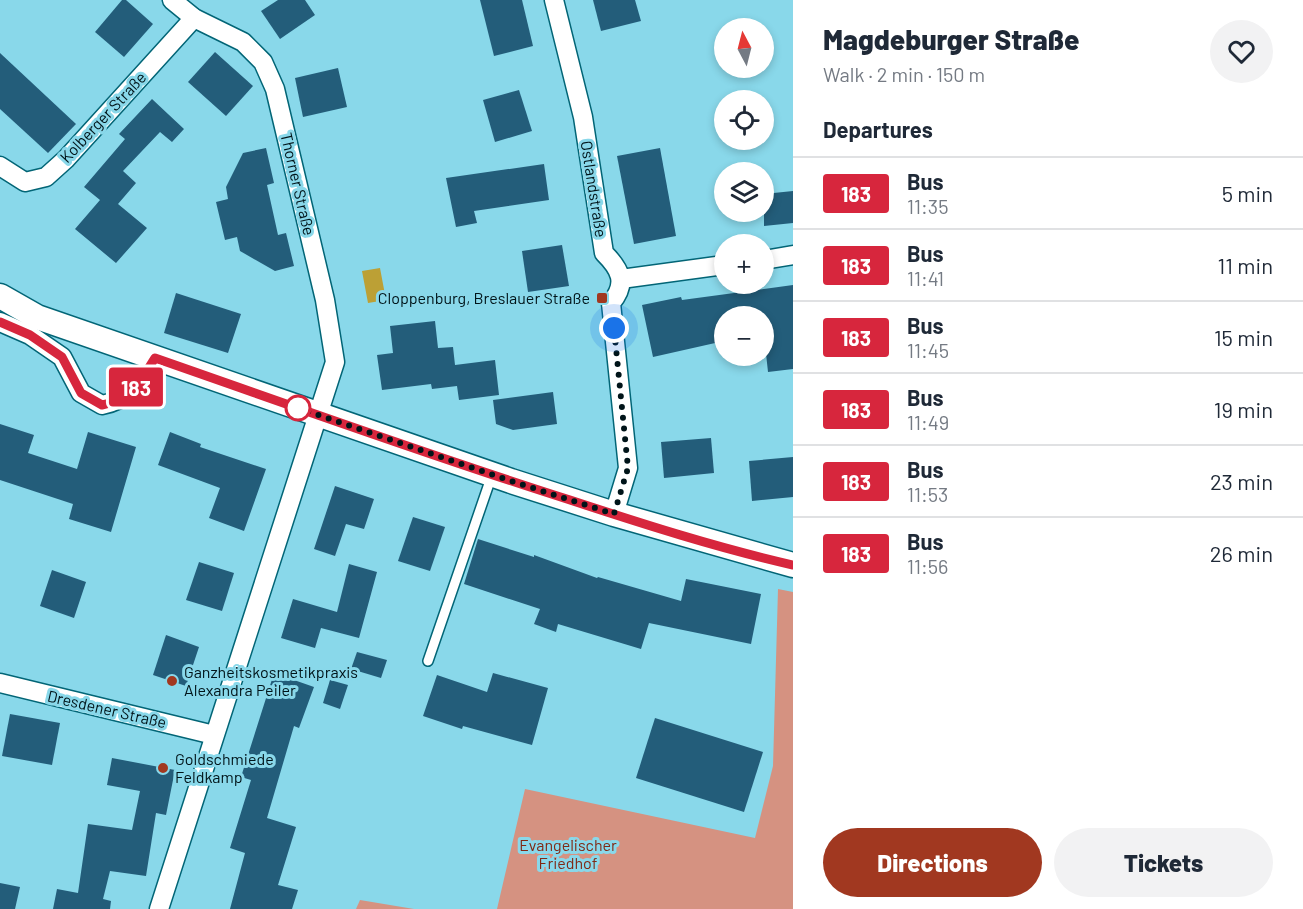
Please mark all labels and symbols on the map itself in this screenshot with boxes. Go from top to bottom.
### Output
north arrow [714,18,774,78]
street label: Kolberger Straße [56,67,150,166]
street label: Thorner Straße [277,131,320,237]
street label: Ostlandstraße [577,139,612,239]
place label: Cloppenburg, Breslauer Straße [378,288,590,307]
marker: Cloppenburg, Breslauer Straße [595,291,609,305]
your location [599,313,629,343]
line badge: 183 [102,368,170,406]
unlabelled marker [285,395,311,421]
place label: Ganzheitskosmetikpraxis Alexandra Peiler [184,662,358,699]
marker: Ganzheitskosmetikpraxis Alexandra Peiler [165,674,179,688]
street label: Dresdener Straße [46,686,169,731]
place label: Goldschmiede Feldkamp [175,749,274,786]
marker: Goldschmiede Feldkamp [156,761,170,775]
park label: Evangelischer Friedhof [519,835,617,872]

